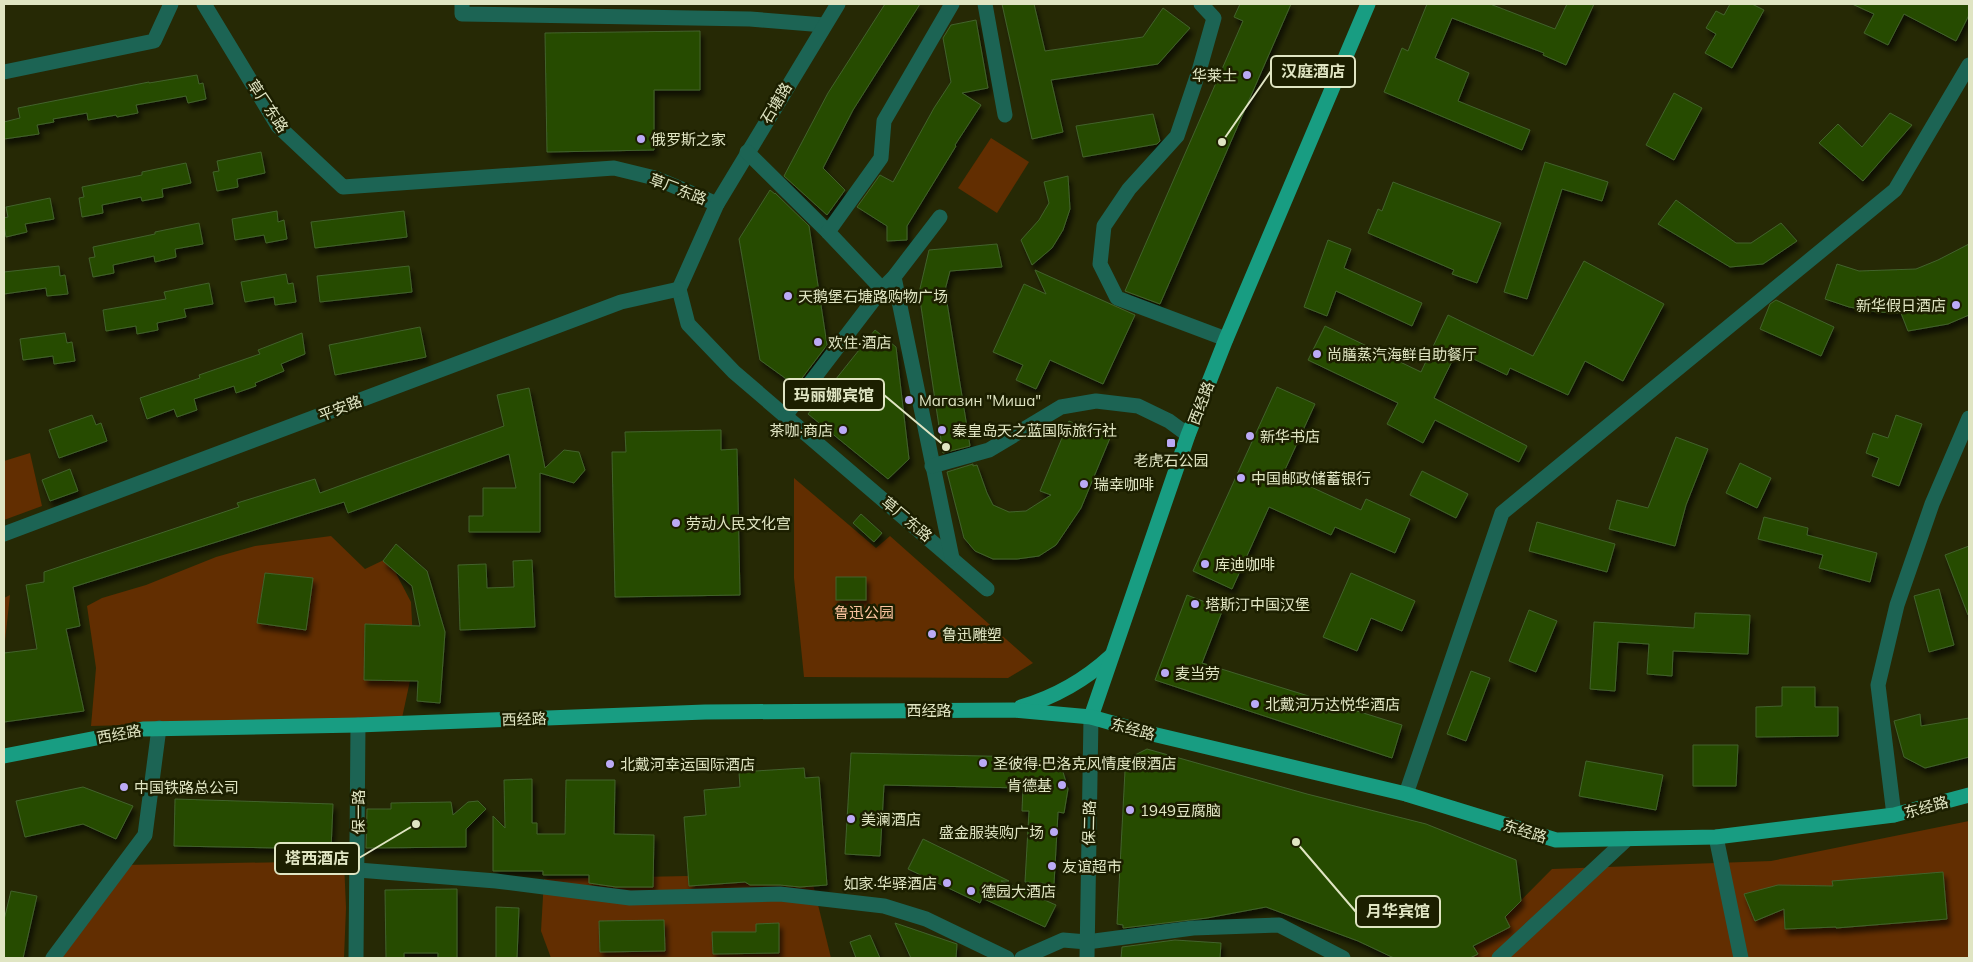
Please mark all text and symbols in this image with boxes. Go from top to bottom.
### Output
callout: 汉庭酒店 [1271,56,1355,87]
text: 汉庭酒店 [1281,61,1345,81]
place label: 华莱士 [1192,66,1237,85]
marker: 华莱士 [1241,69,1253,81]
street label: 草厂东路 [243,76,293,136]
street label: 石塘路 [756,79,796,127]
place label: 俄罗斯之家 [651,130,726,149]
marker: 俄罗斯之家 [635,133,647,145]
street label: 草厂东路 [647,169,709,209]
place label: 天鹅堡石塘路购物广场 [798,287,948,306]
marker: 天鹅堡石塘路购物广场 [782,290,794,302]
place label: 新华假日酒店 [1856,296,1946,315]
marker: 新华假日酒店 [1950,299,1962,311]
place label: 欢住·酒店 [828,333,891,352]
marker: 欢住·酒店 [812,336,824,348]
place label: 尚膳蒸汽海鲜自助餐厅 [1327,345,1477,364]
marker: 尚膳蒸汽海鲜自助餐厅 [1311,348,1323,360]
callout: 玛丽娜宾馆 [784,379,884,410]
street label: 西经路 [1184,379,1218,427]
text: 玛丽娜宾馆 [794,385,874,405]
street label: 平安路 [316,391,364,425]
place label: Магазин "Миша" [919,391,1041,410]
marker: Магазин "Миша" [903,394,915,406]
place label: 茶咖·商店 [770,421,833,440]
place label: 秦皇岛天之蓝国际旅行社 [952,421,1117,440]
marker: 茶咖·商店 [837,424,849,436]
marker: 秦皇岛天之蓝国际旅行社 [936,424,948,436]
place label: 新华书店 [1260,427,1320,446]
marker: 新华书店 [1244,430,1256,442]
marker: 老虎石公园 [1165,437,1177,449]
place label: 老虎石公园 [1133,451,1209,470]
place label: 中国邮政储蓄银行 [1251,469,1371,488]
marker: 中国邮政储蓄银行 [1235,472,1247,484]
place label: 瑞幸咖啡 [1094,475,1154,494]
marker: 瑞幸咖啡 [1078,478,1090,490]
street label: 草厂东路 [878,492,936,546]
place label: 劳动人民文化宫 [686,514,791,533]
marker: 劳动人民文化宫 [670,517,682,529]
place label: 库迪咖啡 [1215,555,1275,574]
marker: 库迪咖啡 [1199,558,1211,570]
place label: 塔斯汀中国汉堡 [1205,595,1310,614]
marker: 塔斯汀中国汉堡 [1189,598,1201,610]
park label: 鲁迅公园 [834,603,894,622]
place label: 鲁迅雕塑 [942,625,1002,644]
marker: 鲁迅雕塑 [926,628,938,640]
place label: 麦当劳 [1175,664,1220,683]
marker: 麦当劳 [1159,667,1171,679]
place label: 北戴河万达悦华酒店 [1265,695,1400,714]
marker: 北戴河万达悦华酒店 [1249,698,1261,710]
street label: 西经路 [906,701,952,720]
street label: 西经路 [501,709,547,729]
street label: 东经路 [1109,714,1157,744]
street label: 西经路 [95,721,143,747]
place label: 圣彼得·巴洛克风情度假酒店 [993,754,1176,773]
place label: 北戴河幸运国际酒店 [620,755,755,774]
marker: 圣彼得·巴洛克风情度假酒店 [977,757,989,769]
marker: 北戴河幸运国际酒店 [604,758,616,770]
place label: 肯德基 [1007,776,1052,795]
place label: 中国铁路总公司 [134,778,239,797]
marker: 肯德基 [1056,779,1068,791]
marker: 中国铁路总公司 [118,781,130,793]
street label: 保一路 [349,789,368,835]
street label: 东经路 [1902,792,1950,822]
street label: 保二路 [1079,800,1099,846]
place label: 1949豆腐脑 [1140,801,1221,820]
marker: 1949豆腐脑 [1124,804,1136,816]
place label: 美澜酒店 [861,810,921,829]
marker: 美澜酒店 [845,813,857,825]
street label: 东经路 [1501,815,1549,847]
place label: 盛金服装购广场 [939,823,1044,842]
marker: 盛金服装购广场 [1048,826,1060,838]
callout: 塔西酒店 [275,843,359,874]
text: 塔西酒店 [285,848,349,868]
place label: 友谊超市 [1062,857,1122,876]
marker: 友谊超市 [1046,860,1058,872]
place label: 如家·华驿酒店 [844,874,937,893]
marker: 如家·华驿酒店 [941,877,953,889]
place label: 德园大酒店 [981,882,1056,901]
marker: 德园大酒店 [965,885,977,897]
callout: 月华宾馆 [1356,896,1440,927]
text: 月华宾馆 [1366,901,1430,921]

